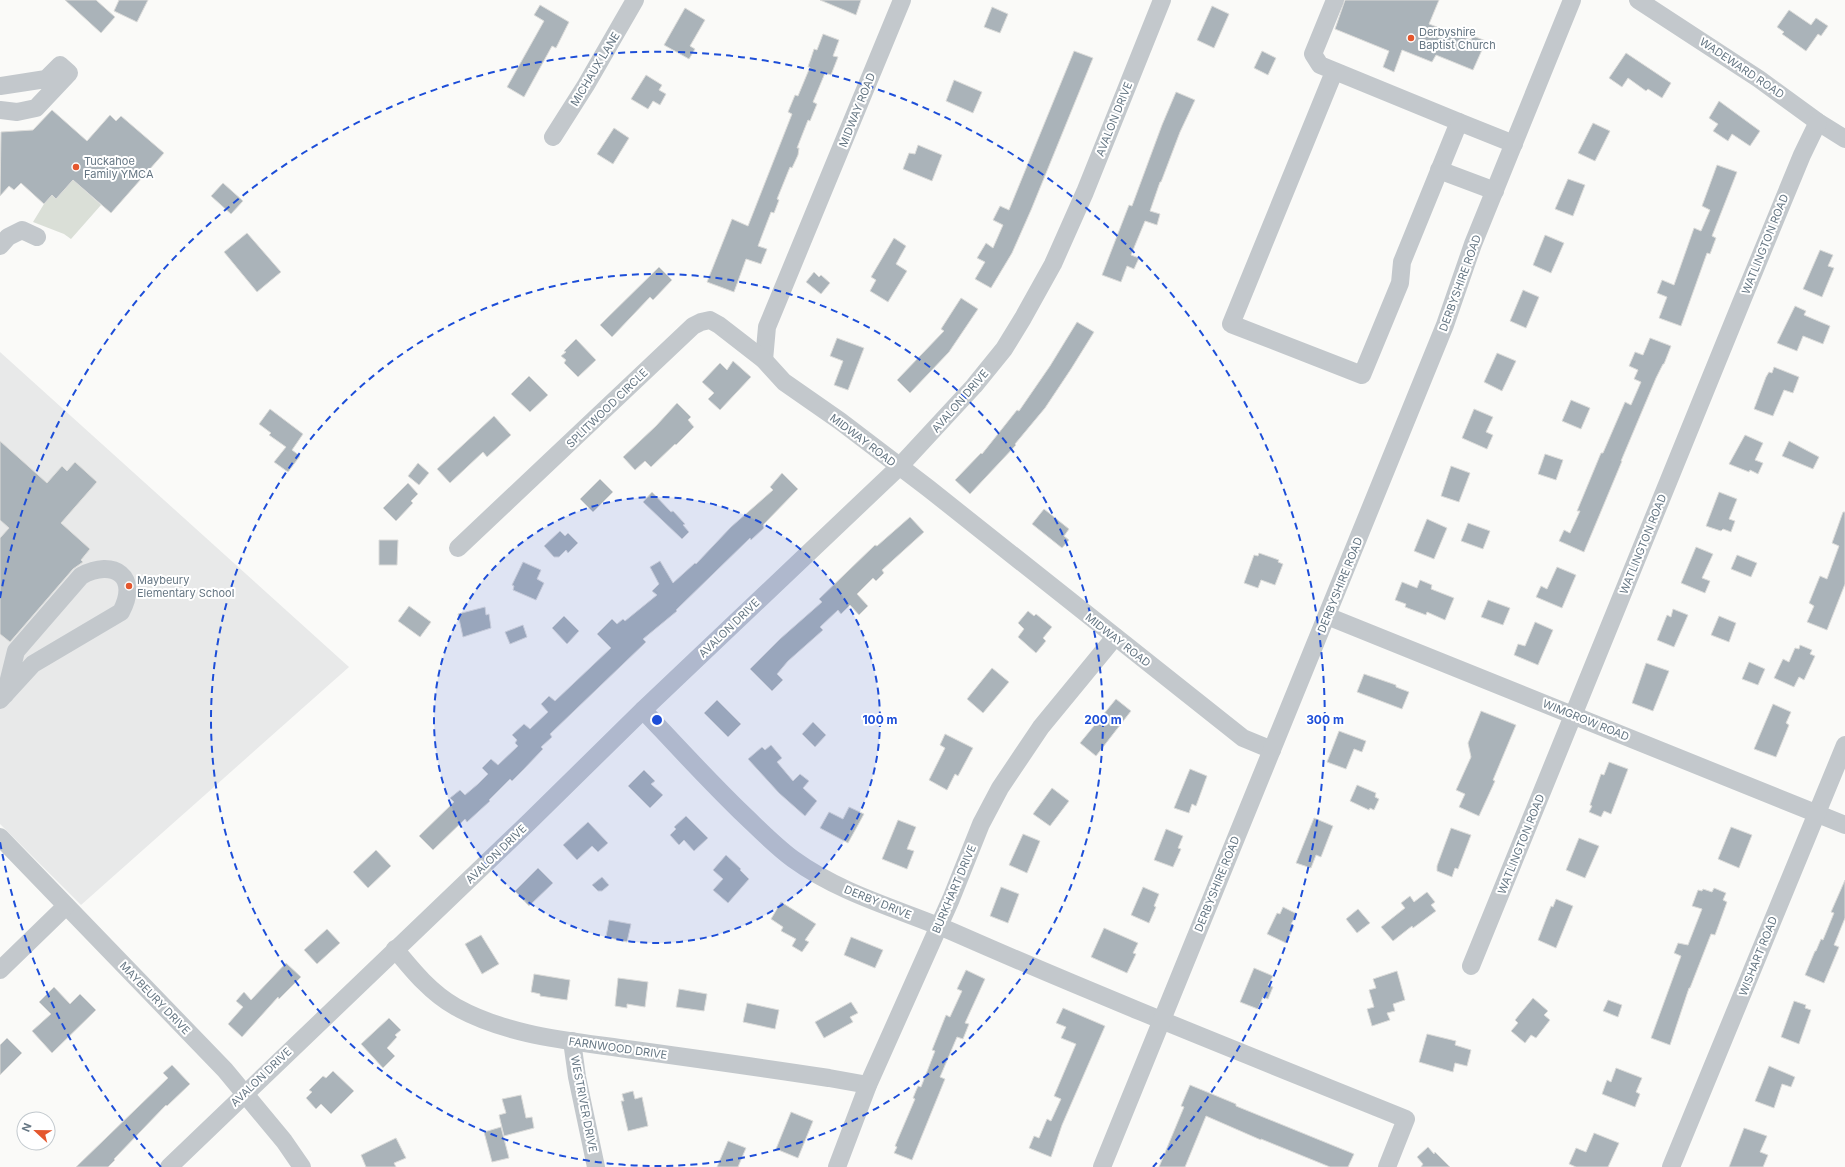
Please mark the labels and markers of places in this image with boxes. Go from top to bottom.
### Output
place label: Derbyshire Baptist Church [1419,25,1496,52]
marker: Derbyshire Baptist Church [1406,33,1416,43]
place label: Tuckahoe Family YMCA [84,154,154,181]
marker: Tuckahoe Family YMCA [71,162,81,172]
place label: Maybeury Elementary School [137,573,234,600]
marker: Maybeury Elementary School [124,581,134,591]
centre of rings [650,713,664,727]

